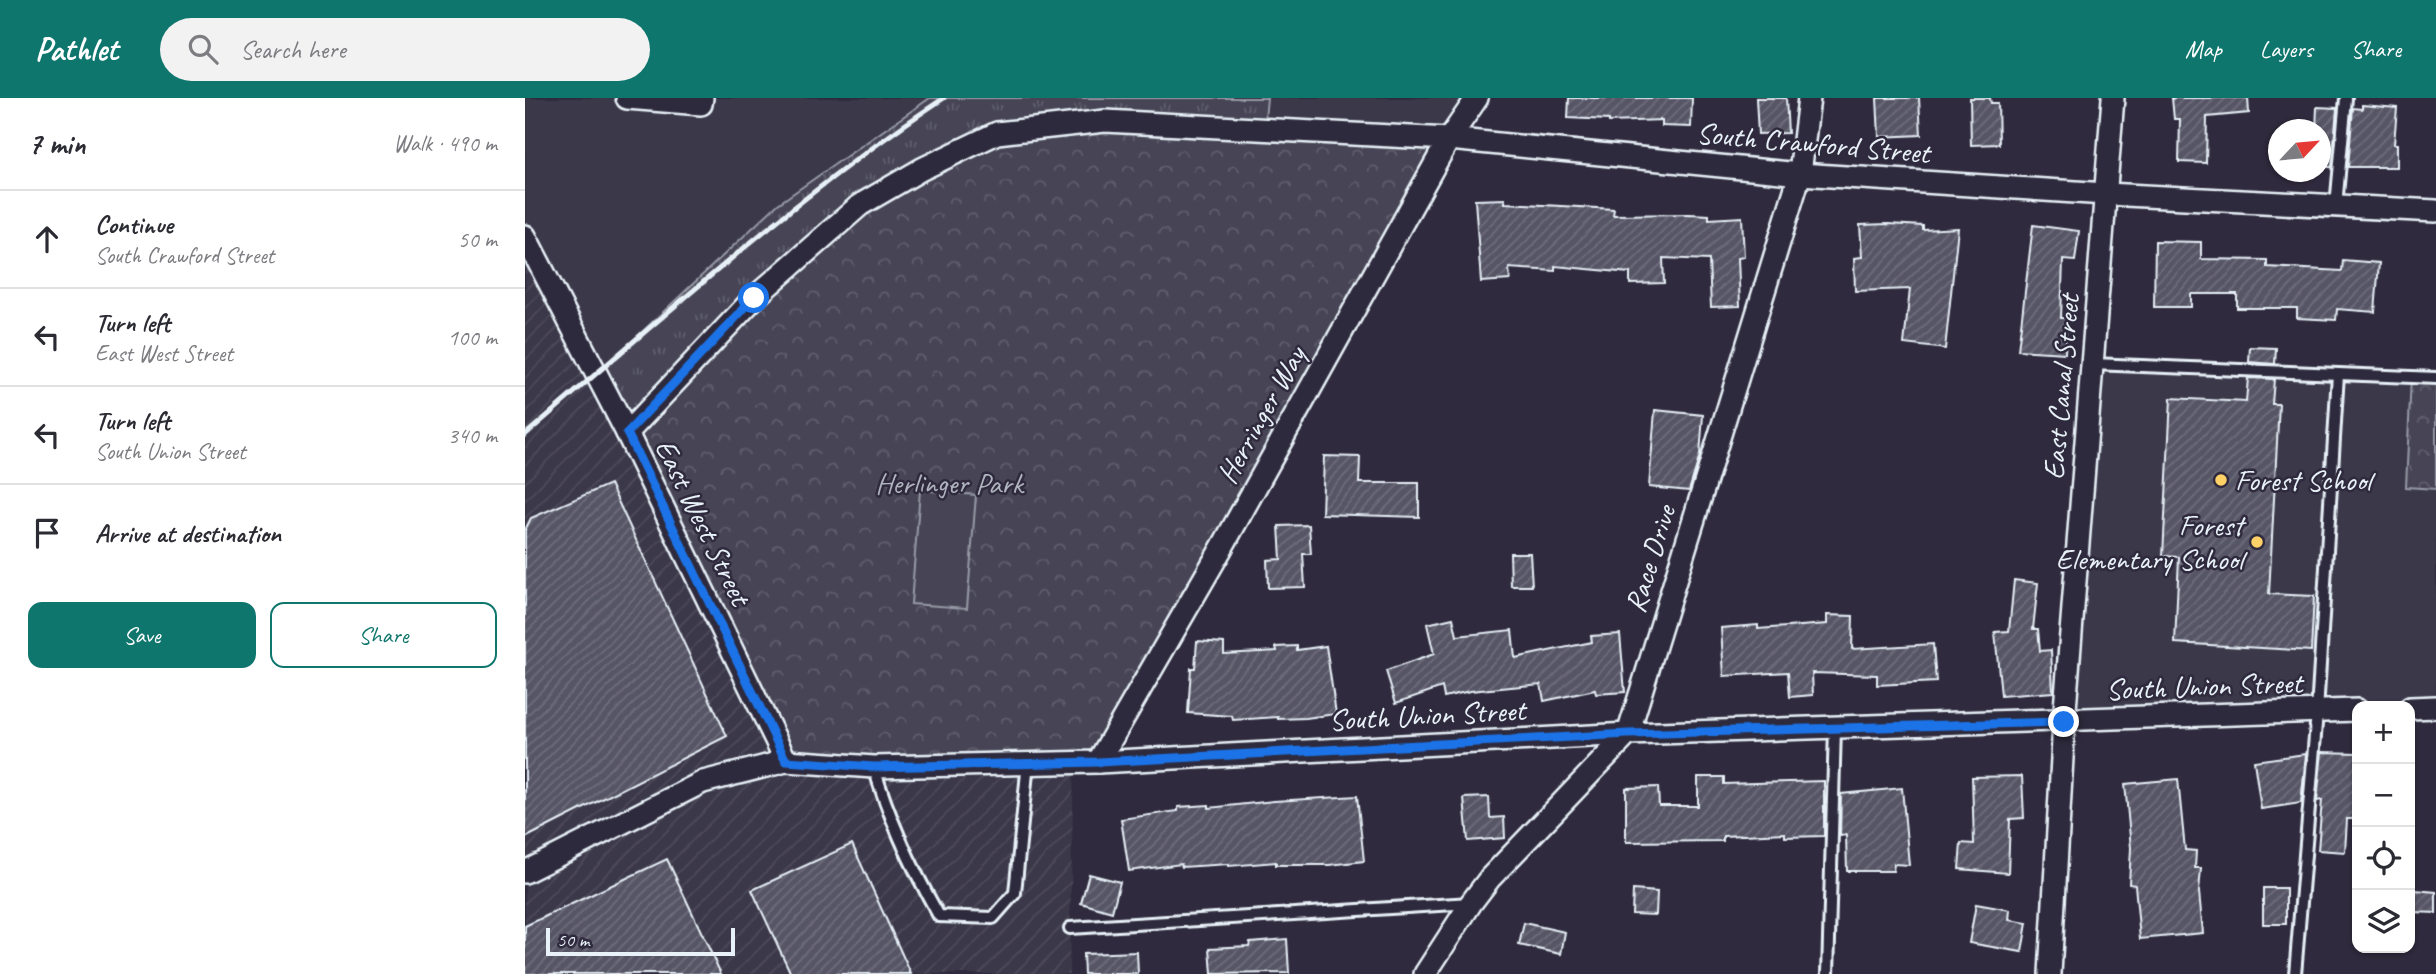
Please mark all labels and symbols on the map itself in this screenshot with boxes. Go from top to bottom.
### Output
street label: South Crawford Street [1695,114,1934,172]
north arrow [2268,119,2331,182]
route start [738,282,769,313]
street label: East Canal Street [2034,290,2088,481]
street label: Herringer Way [1208,337,1316,490]
street label: East West Street [646,433,761,614]
place label: Forest School [2235,461,2376,499]
park label: Herlinger Park [875,464,1025,502]
marker: Forest School [2213,472,2229,488]
street label: Race Drive [1616,499,1685,617]
place label: Forest Elementary School [2056,506,2248,578]
marker: Forest Elementary School [2249,534,2265,550]
street label: South Union Street [2105,663,2306,708]
street label: South Union Street [1328,691,1529,739]
route end [2048,706,2079,737]
scale bar [546,925,735,957]

